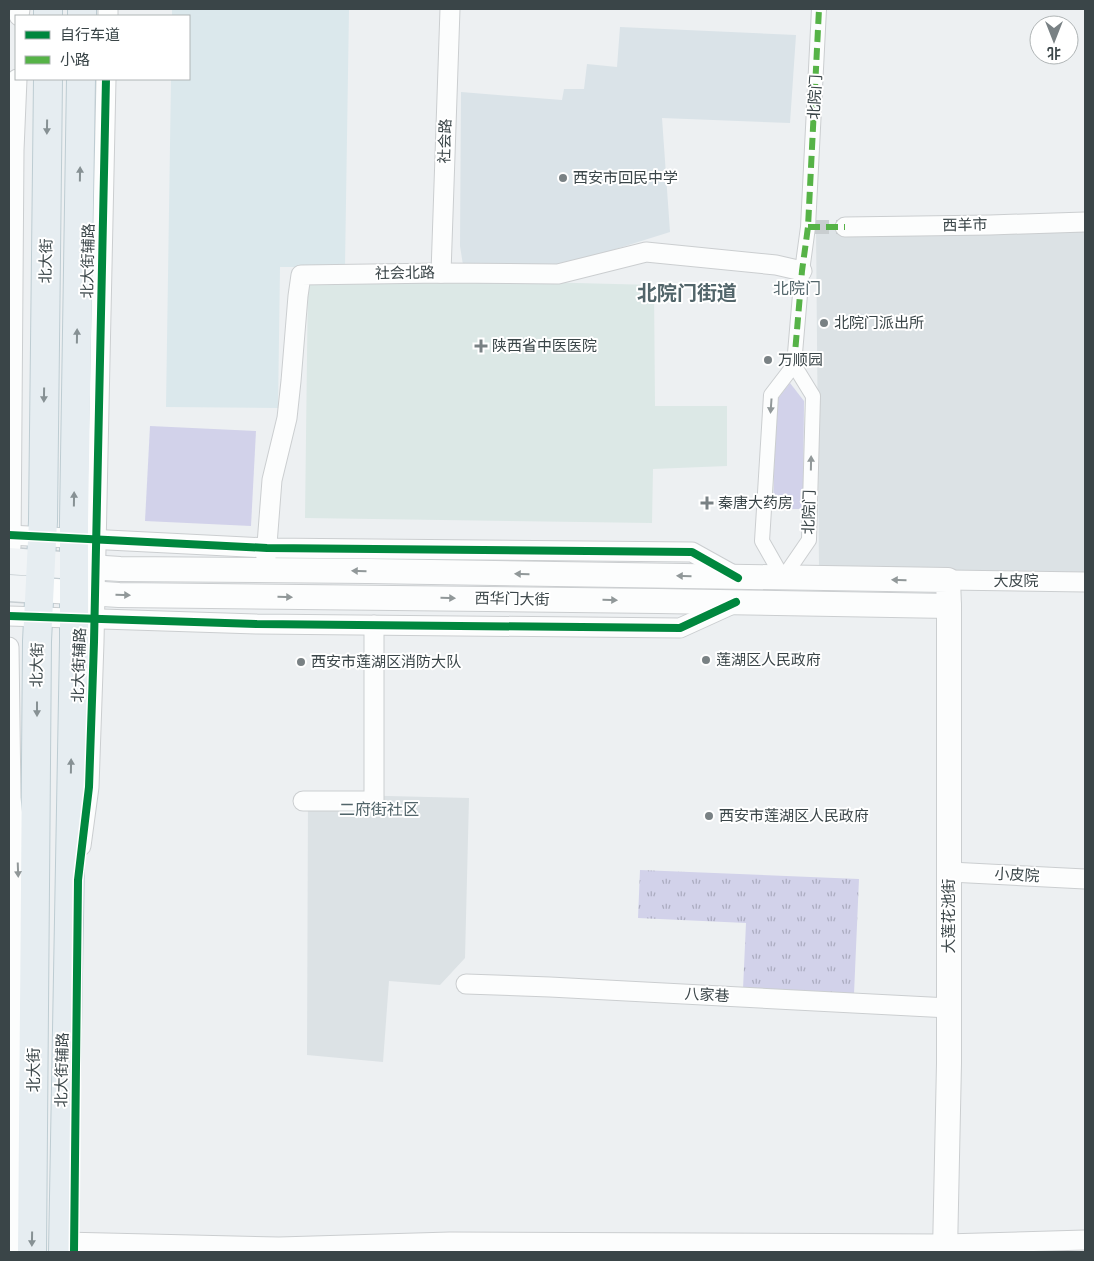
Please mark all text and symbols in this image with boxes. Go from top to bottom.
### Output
legend [15,15,190,80]
north arrow [1029,15,1079,65]
text: 自行车道 [60,26,120,45]
text: 北 [1047,44,1061,61]
text: 小路 [60,51,90,70]
street label: 北院门 [805,74,826,120]
street label: 社会路 [435,118,456,164]
one-way arrow [43,120,51,136]
one-way arrow [76,165,84,181]
place label: 西安市回民中学 [573,169,678,188]
marker: 西安市回民中学 [557,172,569,184]
street label: 西羊市 [942,216,988,235]
street label: 北大街辅路 [78,223,99,299]
street label: 北大街 [37,238,56,284]
street label: 社会北路 [375,263,435,284]
district label: 北院门 [773,280,821,299]
district label: 北院门街道 [637,282,737,306]
place label: 北院门派出所 [834,314,924,333]
marker: 北院门派出所 [818,317,830,329]
one-way arrow [74,328,82,344]
place label: 陕西省中医医院 [492,337,597,356]
marker: 陕西省中医医院 [474,339,488,353]
place label: 万顺园 [778,351,823,370]
marker: 万顺园 [762,354,774,366]
one-way arrow [40,387,48,403]
one-way arrow [766,398,774,414]
one-way arrow [807,454,815,470]
street label: 北院门 [799,489,820,535]
one-way arrow [71,490,79,506]
place label: 秦唐大药房 [718,494,793,513]
marker: 秦唐大药房 [700,496,714,510]
one-way arrow [351,566,367,574]
one-way arrow [513,569,529,577]
one-way arrow [676,572,692,580]
street label: 大皮院 [993,572,1039,591]
one-way arrow [891,576,907,584]
street label: 西华门大街 [474,589,550,610]
one-way arrow [115,591,131,599]
one-way arrow [277,593,293,601]
one-way arrow [440,595,456,603]
one-way arrow [602,596,618,604]
street label: 北大街辅路 [69,627,90,703]
street label: 北大街 [28,642,47,688]
place label: 莲湖区人民政府 [716,651,821,670]
place label: 西安市莲湖区消防大队 [311,653,461,672]
marker: 莲湖区人民政府 [700,654,712,666]
marker: 西安市莲湖区消防大队 [295,656,307,668]
one-way arrow [33,701,41,717]
one-way arrow [68,758,76,774]
district label: 二府街社区 [339,801,419,820]
place label: 西安市莲湖区人民政府 [719,807,869,826]
marker: 西安市莲湖区人民政府 [703,810,715,822]
one-way arrow [14,862,22,878]
street label: 小皮院 [994,865,1040,886]
street label: 大莲花池街 [940,878,959,954]
street label: 八家巷 [684,985,730,1006]
street label: 北大街辅路 [52,1032,73,1108]
street label: 北大街 [25,1047,44,1093]
one-way arrow [28,1231,36,1247]

